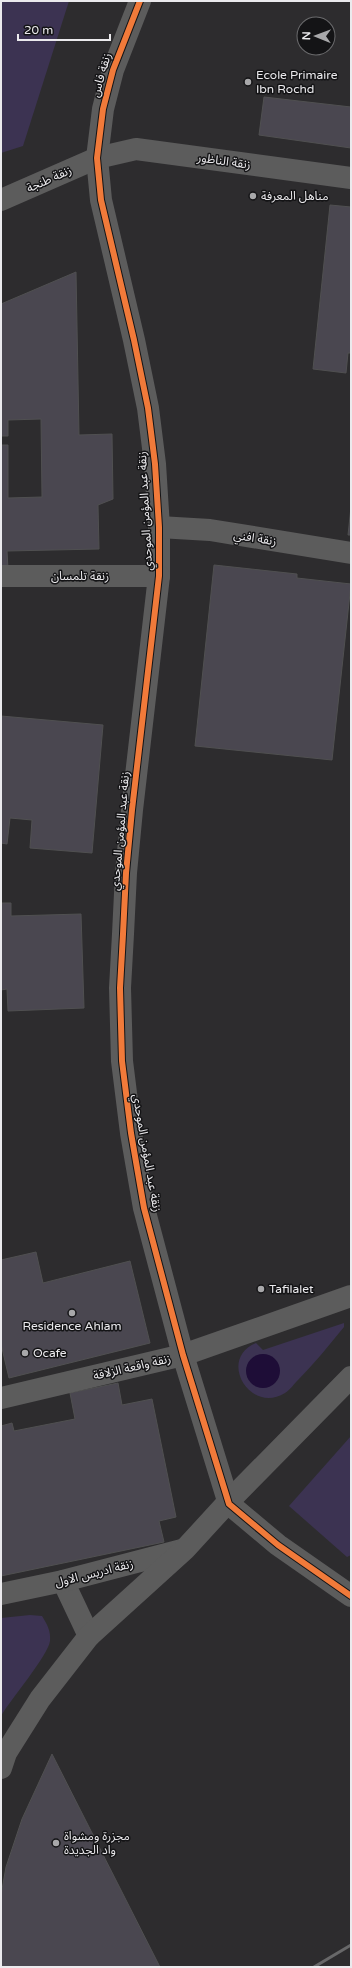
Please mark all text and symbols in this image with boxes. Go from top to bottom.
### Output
scale bar [18,16,110,42]
north arrow [296,16,336,56]
text: 20 m [24,23,53,37]
text: N [300,31,313,40]
street label: زنقة فاس [88,51,114,99]
place label: Ecole Primaire Ibn Rochd [256,68,338,96]
marker: Ecole Primaire Ibn Rochd [243,77,253,87]
street label: زنقة الناظور [195,150,252,172]
street label: زنقة طنجة [24,163,74,195]
place label: مناهل المعرفة [261,189,328,203]
marker: مناهل المعرفة [248,191,258,201]
street label: زنقة عبد المؤمن الموحدي [135,451,158,571]
street label: زنقة افني [232,528,278,551]
street label: زنقة تلمسان [51,569,109,583]
street label: زنقة عبد المؤمن الموحدي [108,771,135,891]
street label: زنقة عبد المؤمن الموحدي [127,1093,164,1214]
place label: Tafilalet [269,1282,314,1296]
marker: Tafilalet [256,1284,266,1294]
marker: Residence Ahlam [67,1308,77,1318]
place label: Residence Ahlam [23,1319,121,1333]
place label: Ocafe [33,1346,67,1360]
marker: Ocafe [20,1348,30,1358]
street label: زنقة واقعة الزلاقة [92,1351,172,1383]
street label: زنقة ادريس الاول [53,1556,135,1590]
place label: مجزرة ومشواة واد الجديدة [64,1829,130,1857]
marker: مجزرة ومشواة واد الجديدة [51,1838,61,1848]

